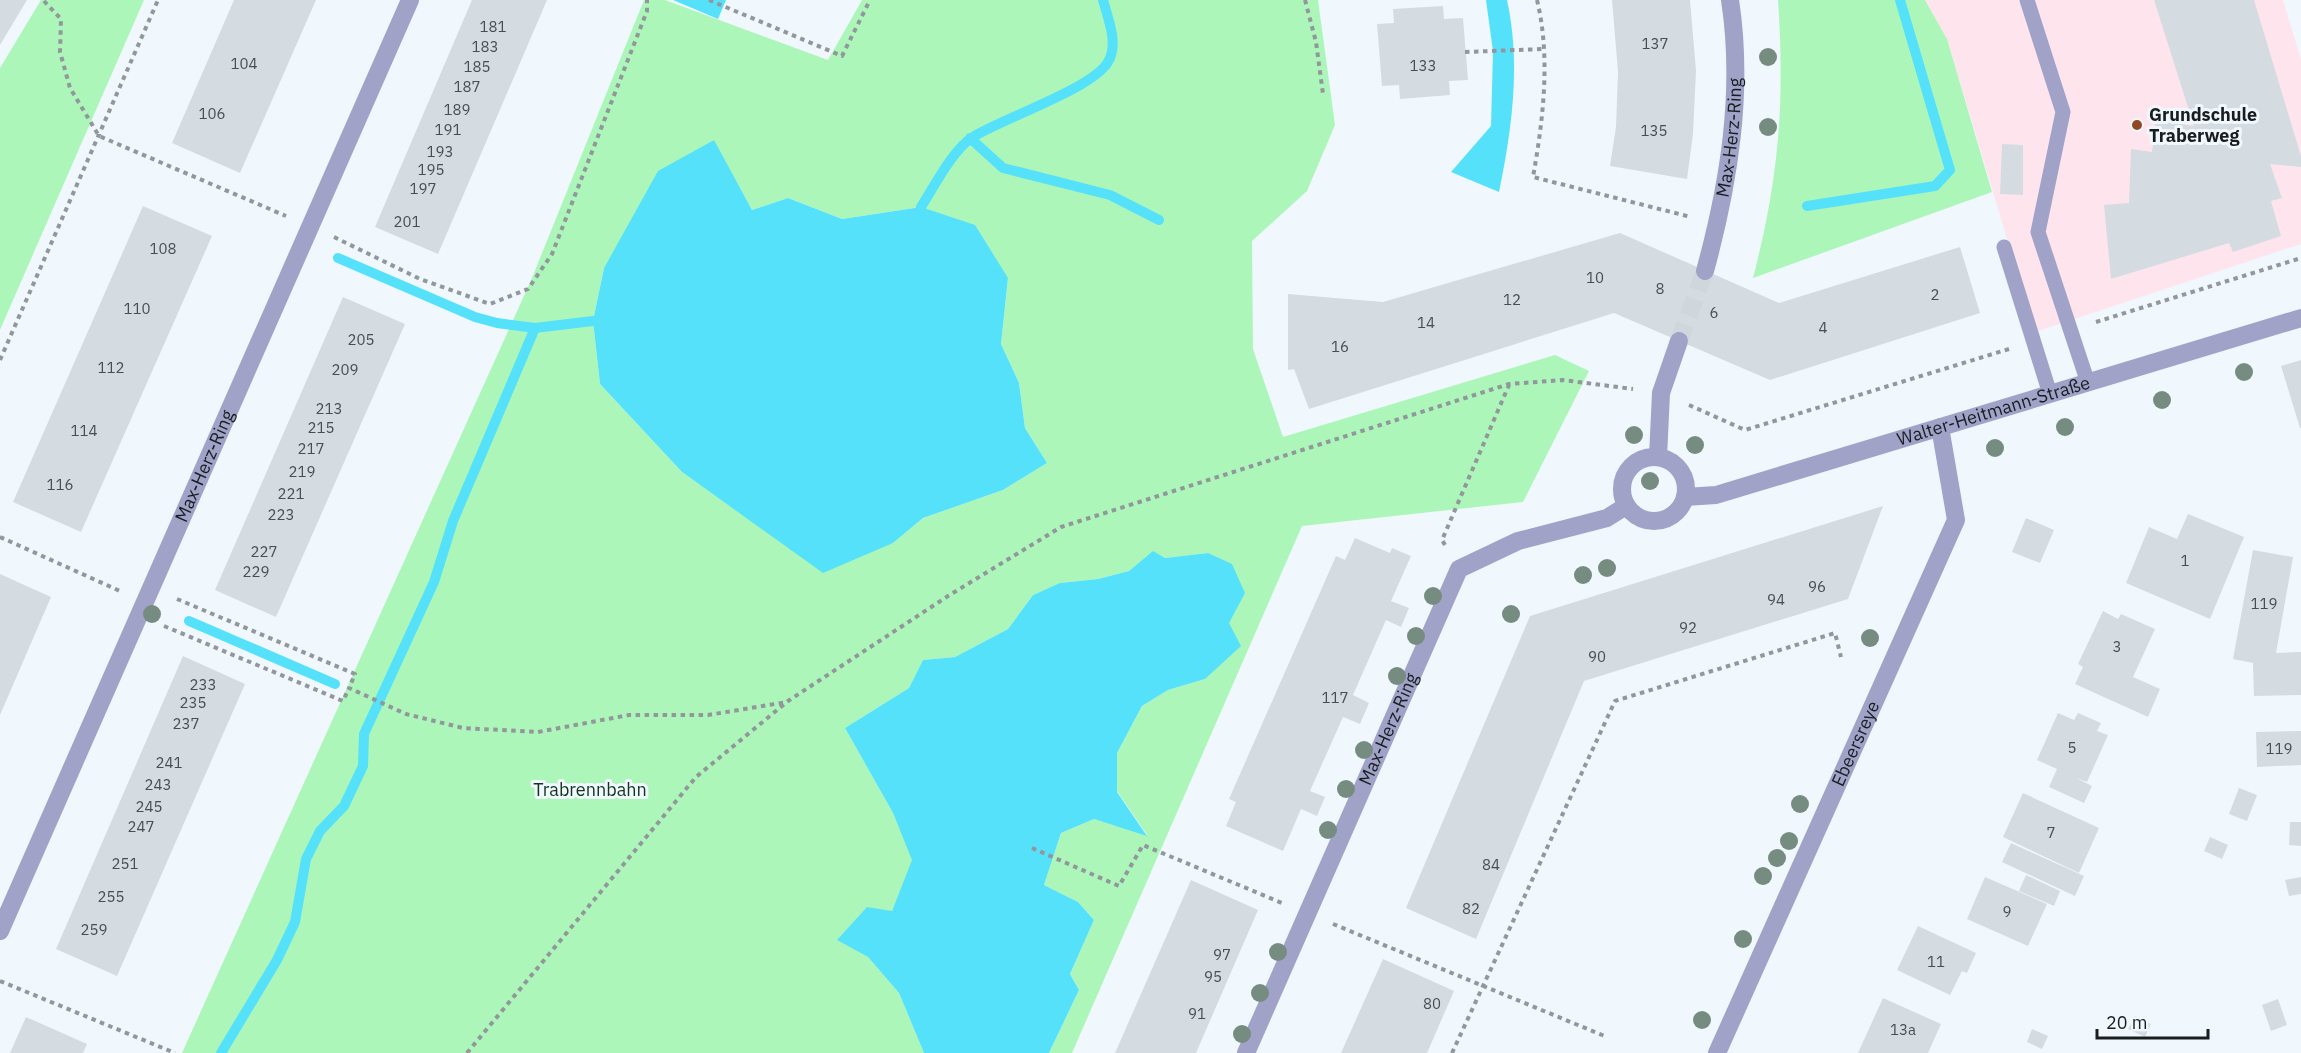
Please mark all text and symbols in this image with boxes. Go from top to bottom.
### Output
house number: 181 [479,17,507,36]
house number: 137 [1641,34,1669,53]
house number: 183 [471,37,499,56]
house number: 104 [230,54,258,73]
house number: 133 [1409,56,1437,75]
house number: 185 [463,57,491,76]
house number: 187 [453,77,481,96]
street label: Max-Herz-Ring [1711,77,1746,199]
house number: 189 [443,100,471,119]
place label: Grundschule Traberweg [2149,103,2257,147]
house number: 106 [198,104,226,123]
marker: Grundschule Traberweg [2130,118,2144,132]
house number: 191 [434,120,462,139]
house number: 135 [1640,121,1668,140]
house number: 193 [426,142,454,161]
house number: 195 [417,160,445,179]
house number: 197 [409,179,437,198]
house number: 201 [393,212,421,231]
house number: 108 [149,239,177,258]
house number: 10 [1586,268,1604,287]
house number: 8 [1655,279,1665,298]
house number: 2 [1930,285,1940,304]
house number: 12 [1503,290,1521,309]
house number: 110 [123,299,151,318]
house number: 6 [1709,303,1719,322]
house number: 14 [1417,313,1435,332]
house number: 4 [1818,318,1828,337]
house number: 205 [347,330,375,349]
house number: 16 [1331,337,1349,356]
house number: 112 [97,358,125,377]
house number: 209 [331,360,359,379]
street label: Walter-Heitmann-Straße [1894,371,2093,451]
house number: 213 [315,399,343,418]
street label: Max-Herz-Ring [170,406,239,525]
house number: 215 [307,418,335,437]
house number: 114 [70,421,98,440]
house number: 217 [297,439,325,458]
house number: 219 [288,462,316,481]
house number: 116 [46,475,74,494]
house number: 221 [277,484,305,503]
house number: 223 [267,505,295,524]
house number: 227 [250,542,278,561]
house number: 1 [2180,551,2190,570]
house number: 229 [242,562,270,581]
house number: 96 [1808,577,1826,596]
house number: 94 [1767,590,1785,609]
house number: 119 [2250,594,2278,613]
house number: 92 [1679,618,1697,637]
house number: 3 [2112,637,2122,656]
house number: 90 [1588,647,1606,666]
street label: Max-Herz-Ring [1353,669,1423,788]
house number: 233 [189,675,217,694]
house number: 117 [1321,688,1349,707]
house number: 235 [179,693,207,712]
street label: Ebeersreye [1826,697,1884,790]
house number: 237 [172,714,200,733]
house number: 5 [2067,738,2077,757]
house number: 119 [2265,739,2293,758]
house number: 241 [155,753,183,772]
house number: 243 [144,775,172,794]
park label: Trabrennbahn [533,778,647,801]
house number: 245 [135,797,163,816]
house number: 247 [127,817,155,836]
house number: 7 [2046,823,2056,842]
house number: 251 [111,854,139,873]
house number: 84 [1482,855,1500,874]
house number: 255 [97,887,125,906]
house number: 82 [1462,899,1480,918]
house number: 9 [2002,902,2012,921]
house number: 259 [80,920,108,939]
house number: 97 [1213,945,1231,964]
house number: 11 [1927,952,1945,971]
house number: 95 [1204,967,1222,986]
house number: 80 [1423,994,1441,1013]
scale bar [2097,1002,2208,1040]
house number: 91 [1188,1004,1206,1023]
text: 20 m [2106,1011,2148,1034]
house number: 13a [1890,1020,1916,1039]

